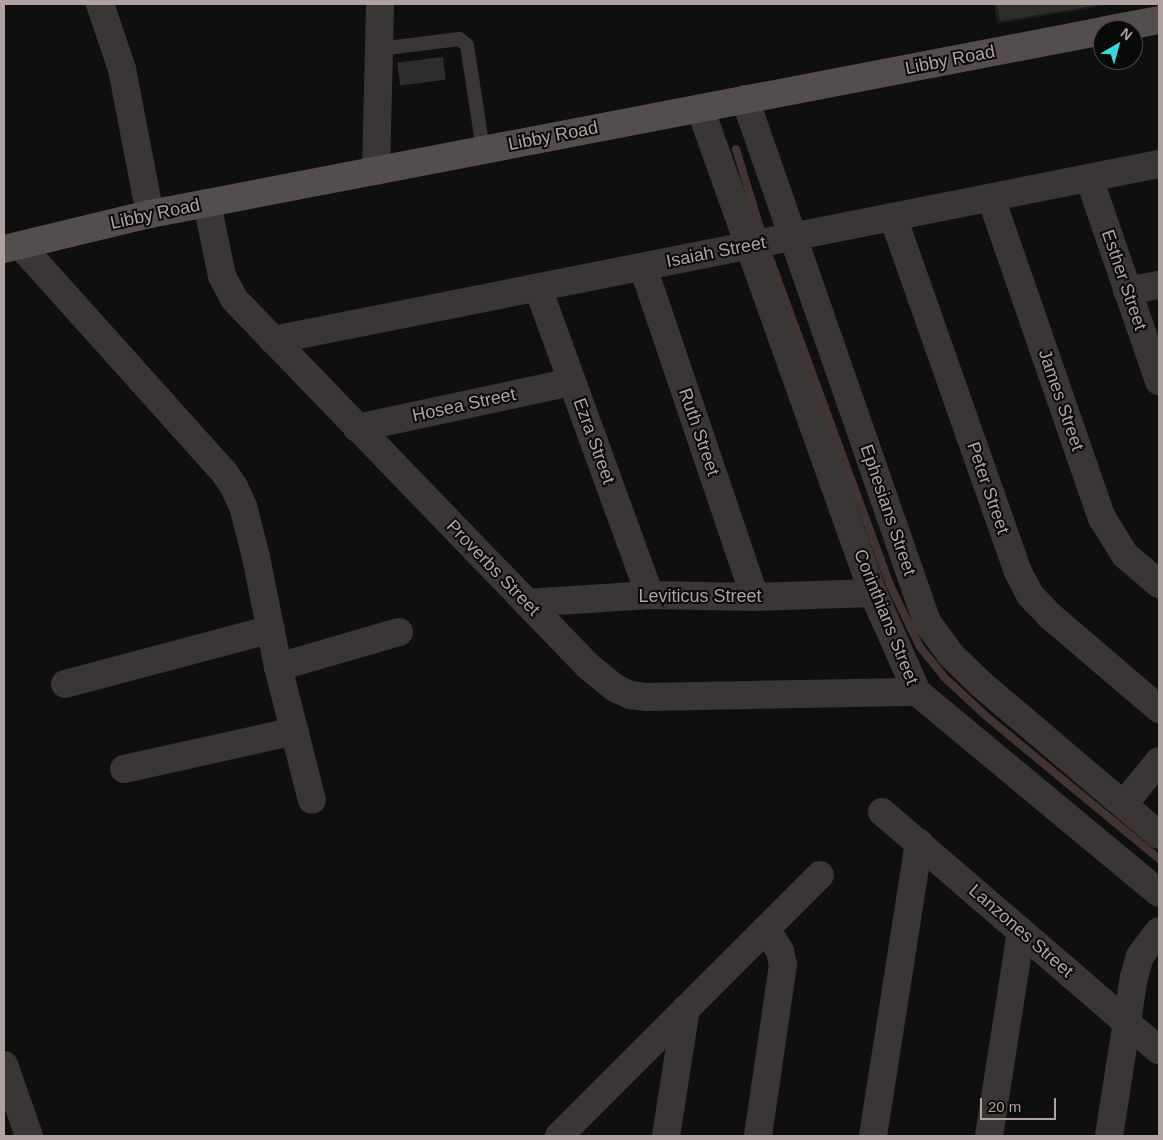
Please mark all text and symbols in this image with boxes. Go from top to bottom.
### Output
north arrow [1093,20,1143,70]
text: N [1118,25,1136,43]
street label: Libby Road [903,41,997,79]
street label: Libby Road [506,117,600,155]
street label: Libby Road [108,194,202,234]
street label: Esther Street [1097,227,1151,333]
street label: Isaiah Street [664,232,768,272]
street label: James Street [1034,346,1088,454]
street label: Hosea Street [410,384,518,426]
street label: Ruth Street [674,385,724,479]
street label: Ezra Street [568,395,620,487]
street label: Peter Street [962,439,1014,537]
street label: Ephesians Street [855,442,921,578]
street label: Proverbs Street [442,516,544,620]
street label: Corinthians Street [849,546,923,688]
street label: Leviticus Street [638,585,762,607]
street label: Lanzones Street [964,880,1078,982]
scale bar [983,1088,1059,1120]
text: 20 m [988,1098,1021,1115]

